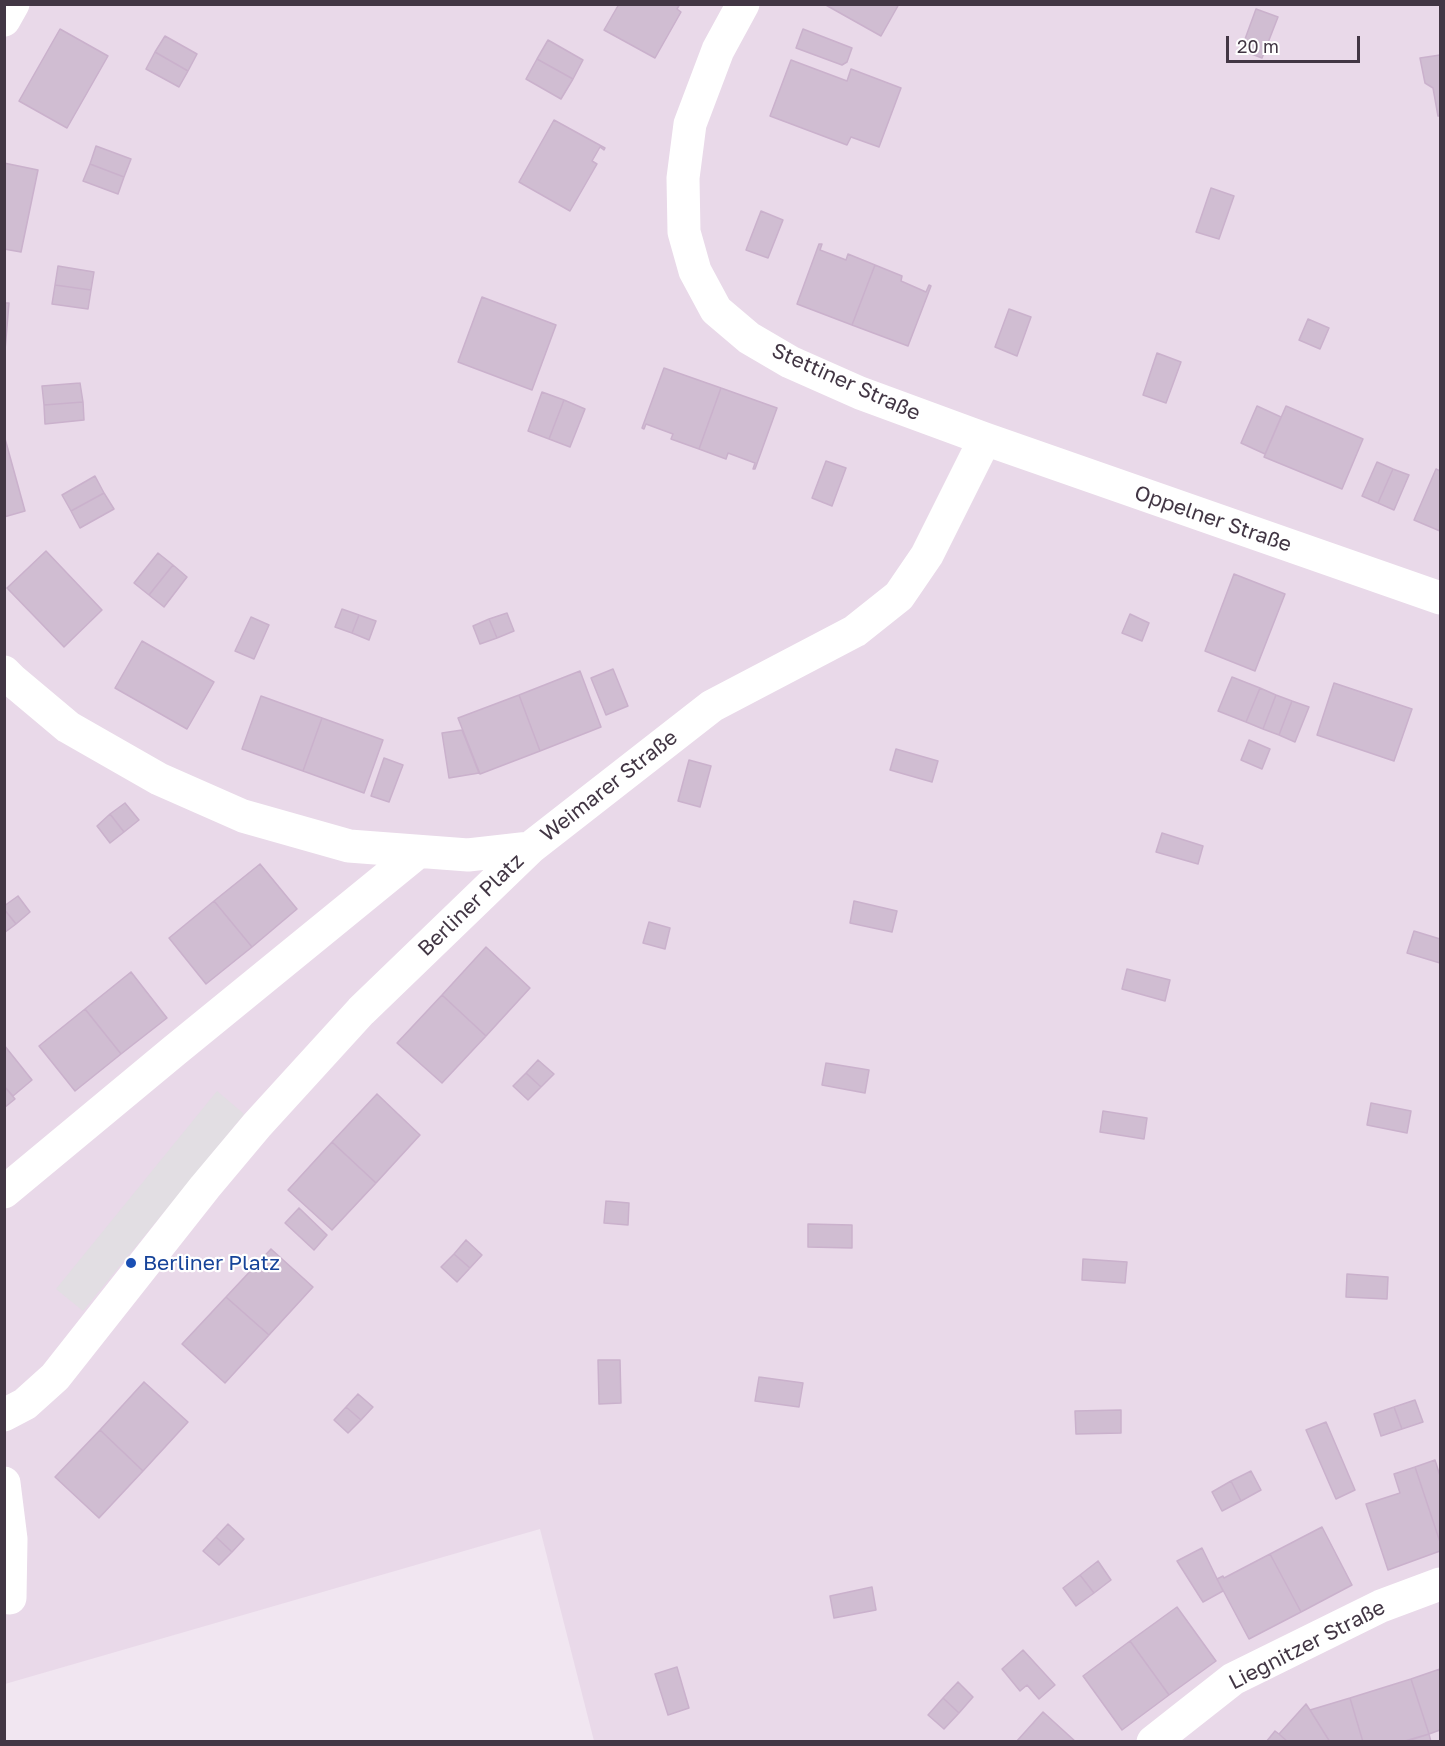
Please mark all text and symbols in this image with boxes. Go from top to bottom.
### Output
scale bar [1229,24,1362,62]
text: 20 m [1237,35,1279,57]
street label: Stettiner Straße [768,338,924,426]
street label: Oppelner Straße [1131,480,1295,558]
street label: Weimarer Straße [536,725,682,847]
street label: Berliner Platz [413,848,529,962]
place label: Berliner Platz [143,1250,280,1276]
marker: Berliner Platz [124,1256,138,1270]
street label: Liegnitzer Straße [1225,1595,1389,1695]

